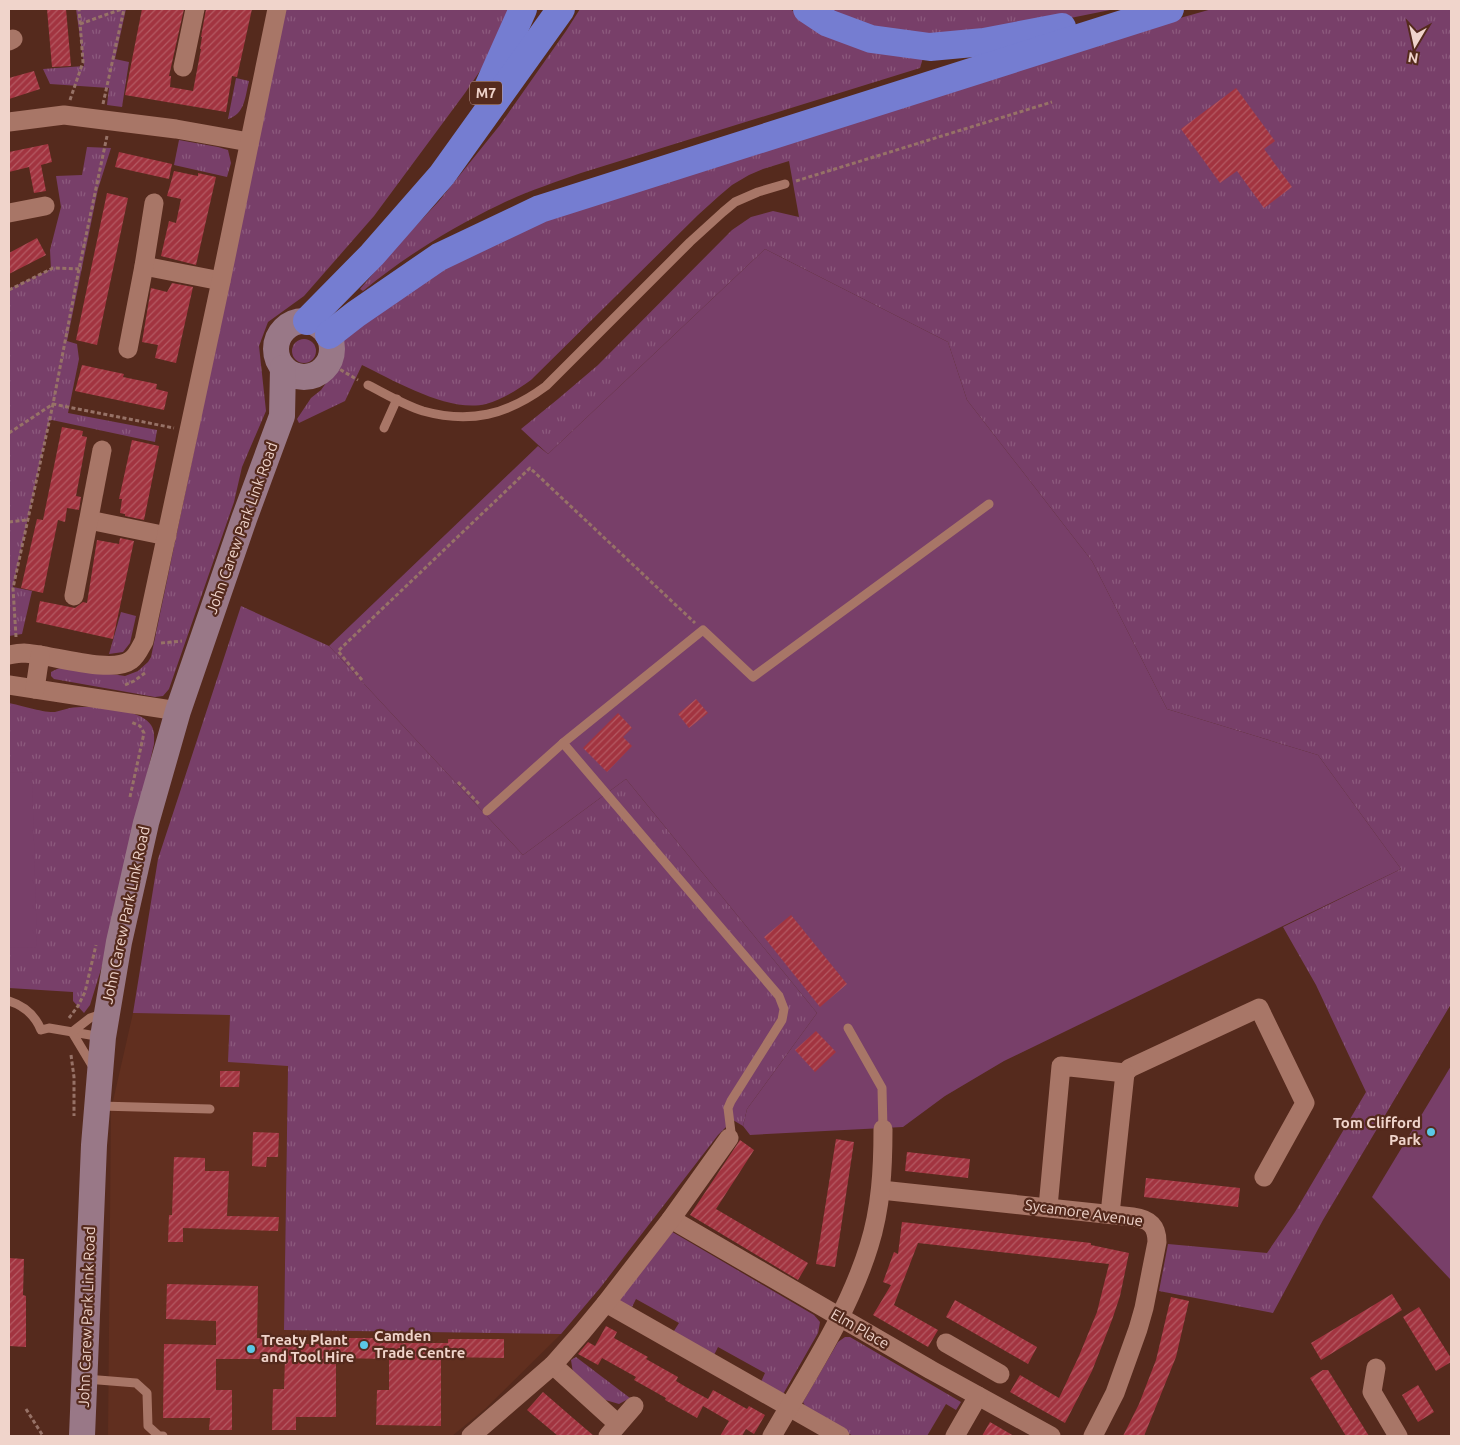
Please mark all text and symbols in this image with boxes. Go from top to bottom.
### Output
north arrow [1390,20,1440,70]
text: N [1407,49,1419,67]
road number: M7 [470,82,502,105]
street label: John Carew Park Link Road [203,440,281,616]
street label: John Carew Park Link Road [98,824,153,1005]
place label: Tom Clifford Park [1333,1114,1422,1148]
marker: Tom Clifford Park [1425,1126,1437,1138]
street label: Sycamore Avenue [1024,1196,1144,1229]
street label: John Carew Park Link Road [75,1226,98,1408]
street label: Elm Place [828,1305,892,1352]
place label: Camden Trade Centre [374,1327,466,1361]
place label: Treaty Plant and Tool Hire [261,1331,354,1365]
marker: Camden Trade Centre [358,1339,370,1351]
marker: Treaty Plant and Tool Hire [245,1343,257,1355]

